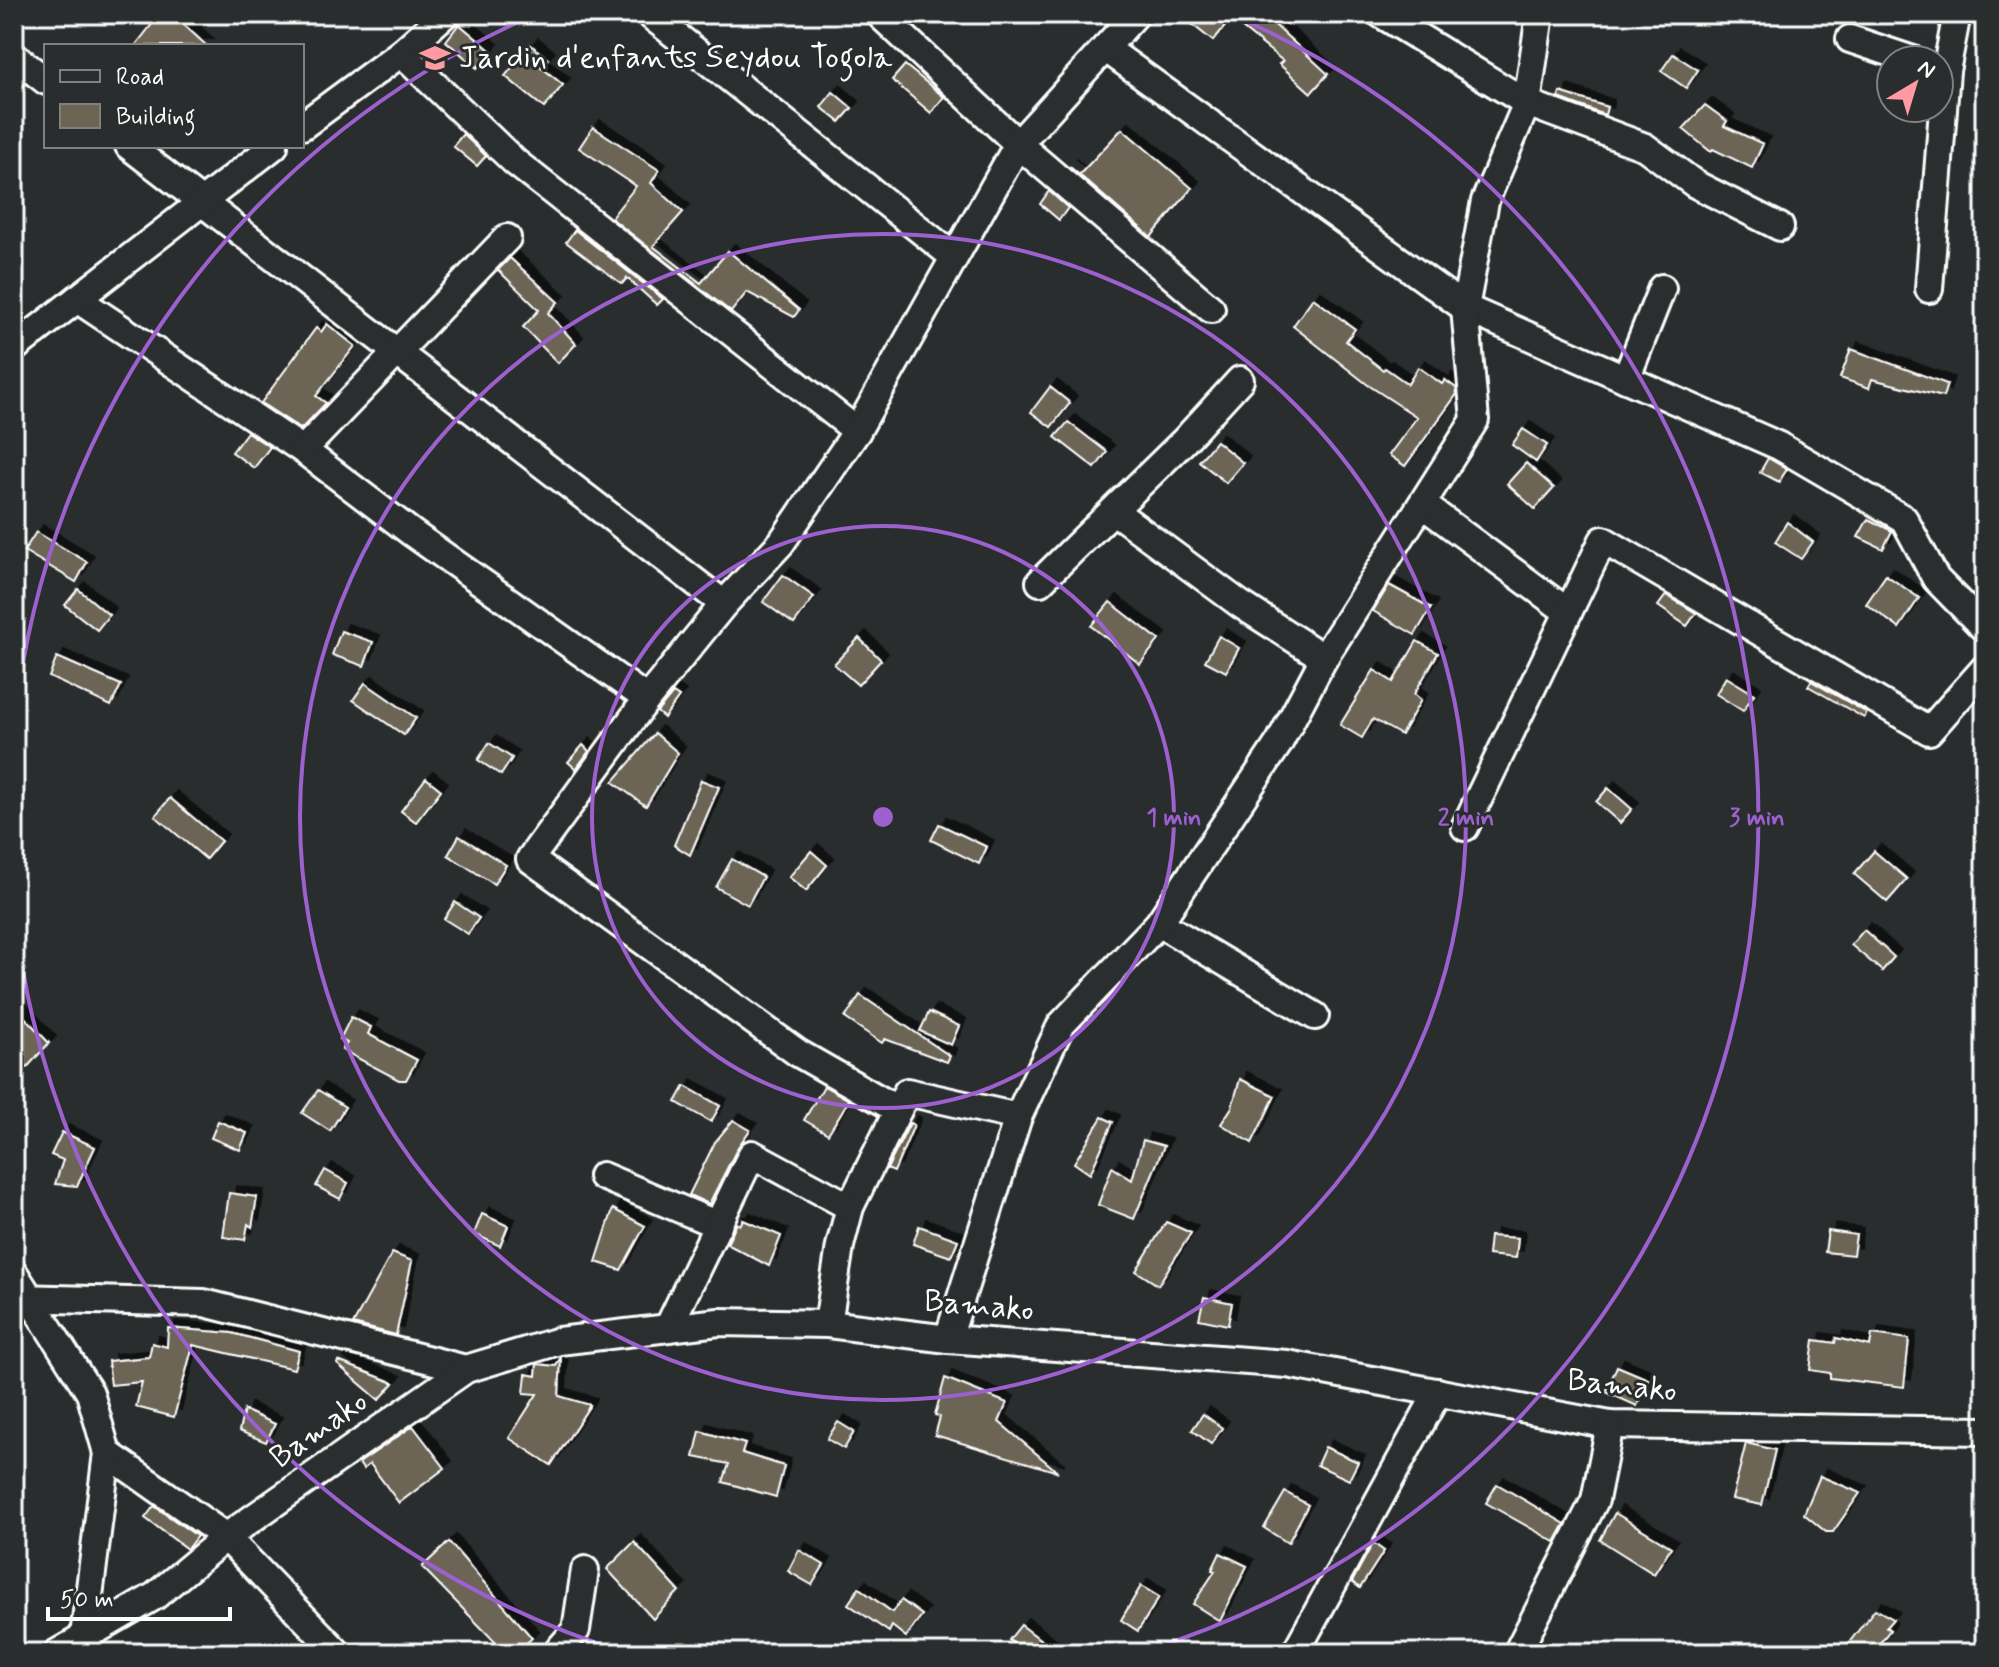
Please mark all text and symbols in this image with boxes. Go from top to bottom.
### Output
place label: Jardin d'enfants Seydou Togola [459,37,893,82]
school or university icon: Jardin d'enfants Seydou Togola [418,41,452,75]
legend [44,44,304,148]
north arrow [1875,44,1955,124]
text: N [1912,54,1940,85]
text: Road [116,62,164,93]
text: Building [116,102,196,136]
centre of rings [869,803,897,831]
text: 1 min [1146,803,1202,834]
text: 2 min [1438,803,1494,834]
text: 3 min [1729,803,1785,834]
street label: Bamako [922,1280,1036,1332]
street label: Bamako [1565,1359,1679,1413]
street label: Bamako [262,1381,376,1479]
scale bar [48,1571,230,1621]
text: 50 m [60,1585,114,1616]

